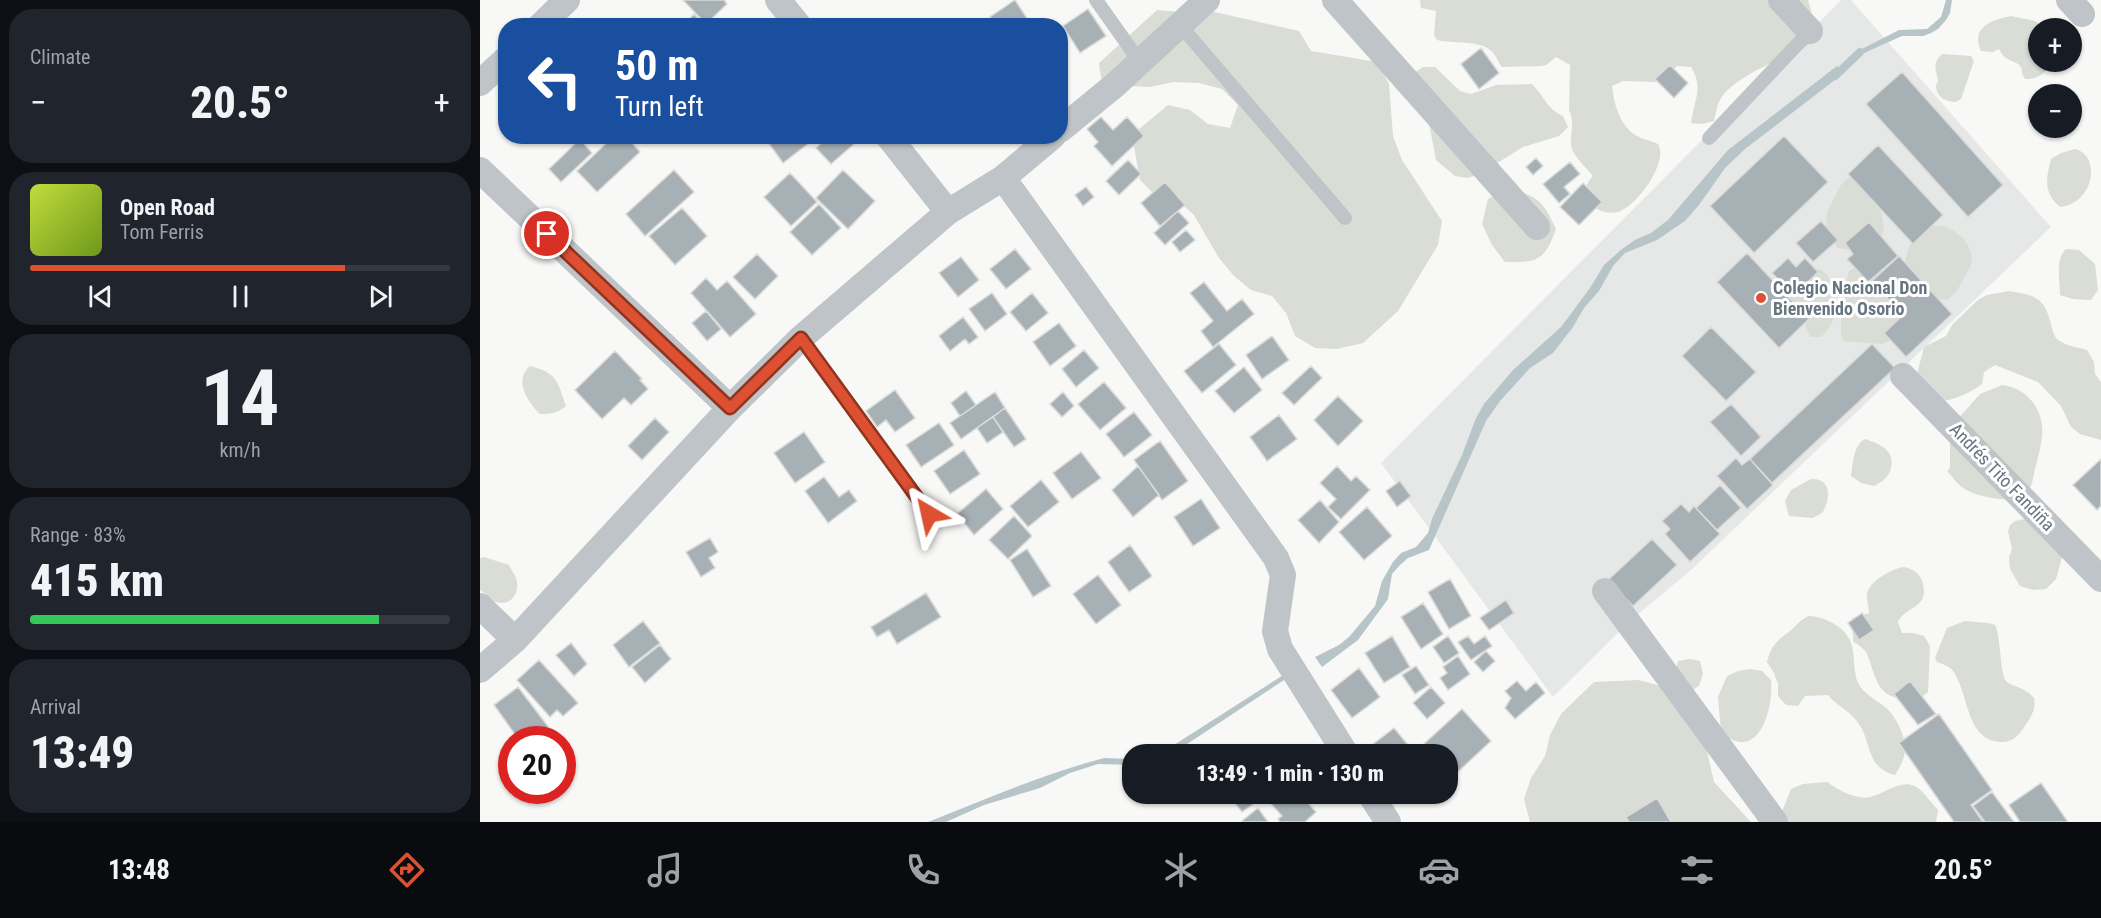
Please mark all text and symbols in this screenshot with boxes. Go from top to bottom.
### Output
map controls [2028,18,2082,138]
button: + [2028,18,2082,72]
text: 50 m [615,41,698,90]
icon: left [516,42,594,120]
text: Climate [30,45,90,69]
text: 20.5° [190,76,290,129]
text: − [30,83,47,122]
text: + [434,83,450,122]
button: − [2028,84,2082,138]
text: Turn left [615,91,704,123]
text: Open Road [120,195,215,220]
pin [521,208,572,259]
icon: arrive [530,217,563,250]
text: Tom Ferris [120,220,204,244]
place label: Colegio Nacional Don Bienvenido Osorio [1773,277,1927,319]
icon: previous [84,280,117,313]
icon: pause [224,280,257,313]
icon: next [364,280,397,313]
marker: Colegio Nacional Don Bienvenido Osorio [1754,291,1768,305]
text: 14 [201,353,279,444]
street label: Andrés Tito Fandiña [1946,418,2059,535]
text: km/h [219,438,261,462]
position arrow [897,482,961,546]
text: Range · 83% [30,523,126,547]
text: 415 km [30,554,164,607]
text: Arrival [30,695,81,719]
text: 13:49 [30,726,134,779]
speed limit sign: 20 [498,726,576,804]
text: 13:49 · 1 min · 130 m [1196,761,1384,786]
icon: directions [386,849,428,891]
icon: music [644,849,686,891]
icon: phone [902,849,944,891]
icon: climate [1160,849,1202,891]
icon: car [1418,849,1460,891]
icon: filters [1676,849,1718,891]
text: 13:48 [108,854,170,886]
text: 20.5° [1934,854,1993,886]

